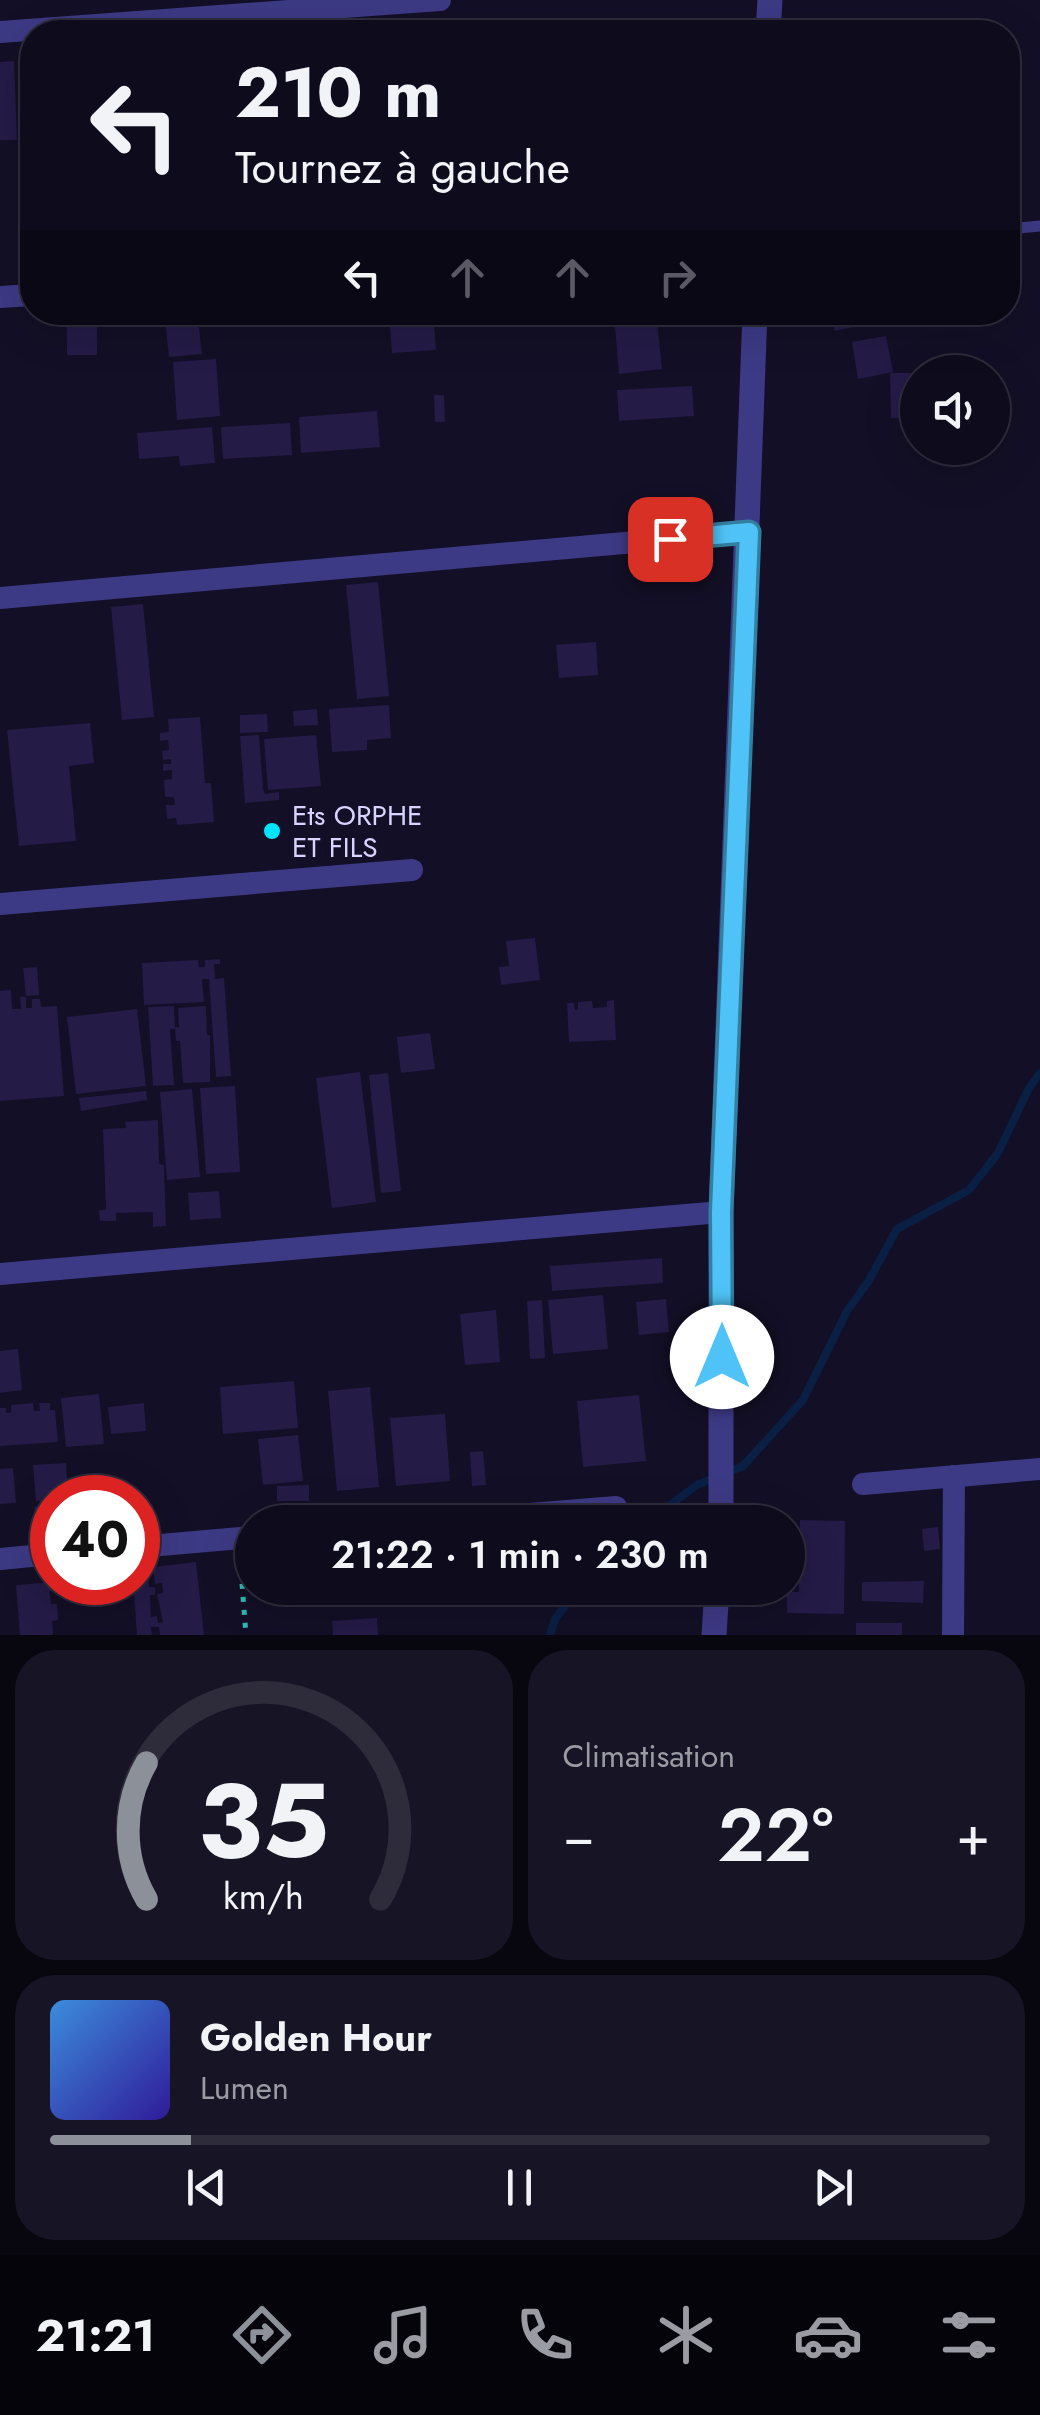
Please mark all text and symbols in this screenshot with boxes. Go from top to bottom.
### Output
text: 210 m [235,42,441,143]
icon: left [70,60,200,190]
text: Tournez à gauche [235,135,570,200]
icon: left [335,250,390,305]
icon: ahead [440,250,495,305]
icon: ahead [545,250,600,305]
icon: right [650,250,705,305]
map controls [900,355,1010,465]
button: sound [900,355,1010,465]
pin [628,497,713,582]
icon: arrive [643,512,698,567]
place label: Ets ORPHE ET FILS [292,795,422,868]
marker: Ets ORPHE ET FILS [261,820,283,842]
position arrow [670,1305,774,1409]
speed limit sign: 40 [30,1475,160,1605]
text: 21:22 · 1 min · 230 m [331,1527,709,1582]
text: Climatisation [563,1733,735,1779]
text: 35 [198,1746,330,1896]
text: 22° [717,1781,834,1889]
text: − [563,1796,595,1876]
text: + [956,1796,990,1876]
text: km/h [223,1871,304,1922]
text: Golden Hour [200,2010,432,2065]
text: Lumen [200,2065,289,2111]
icon: previous [179,2160,234,2215]
icon: pause [492,2160,547,2215]
icon: next [806,2160,861,2215]
icon: directions [227,2300,297,2370]
icon: music [368,2300,438,2370]
icon: phone [510,2300,580,2370]
icon: climate [651,2300,721,2370]
icon: car [793,2300,863,2370]
icon: filters [934,2300,1004,2370]
text: 21:21 [36,2303,155,2368]

